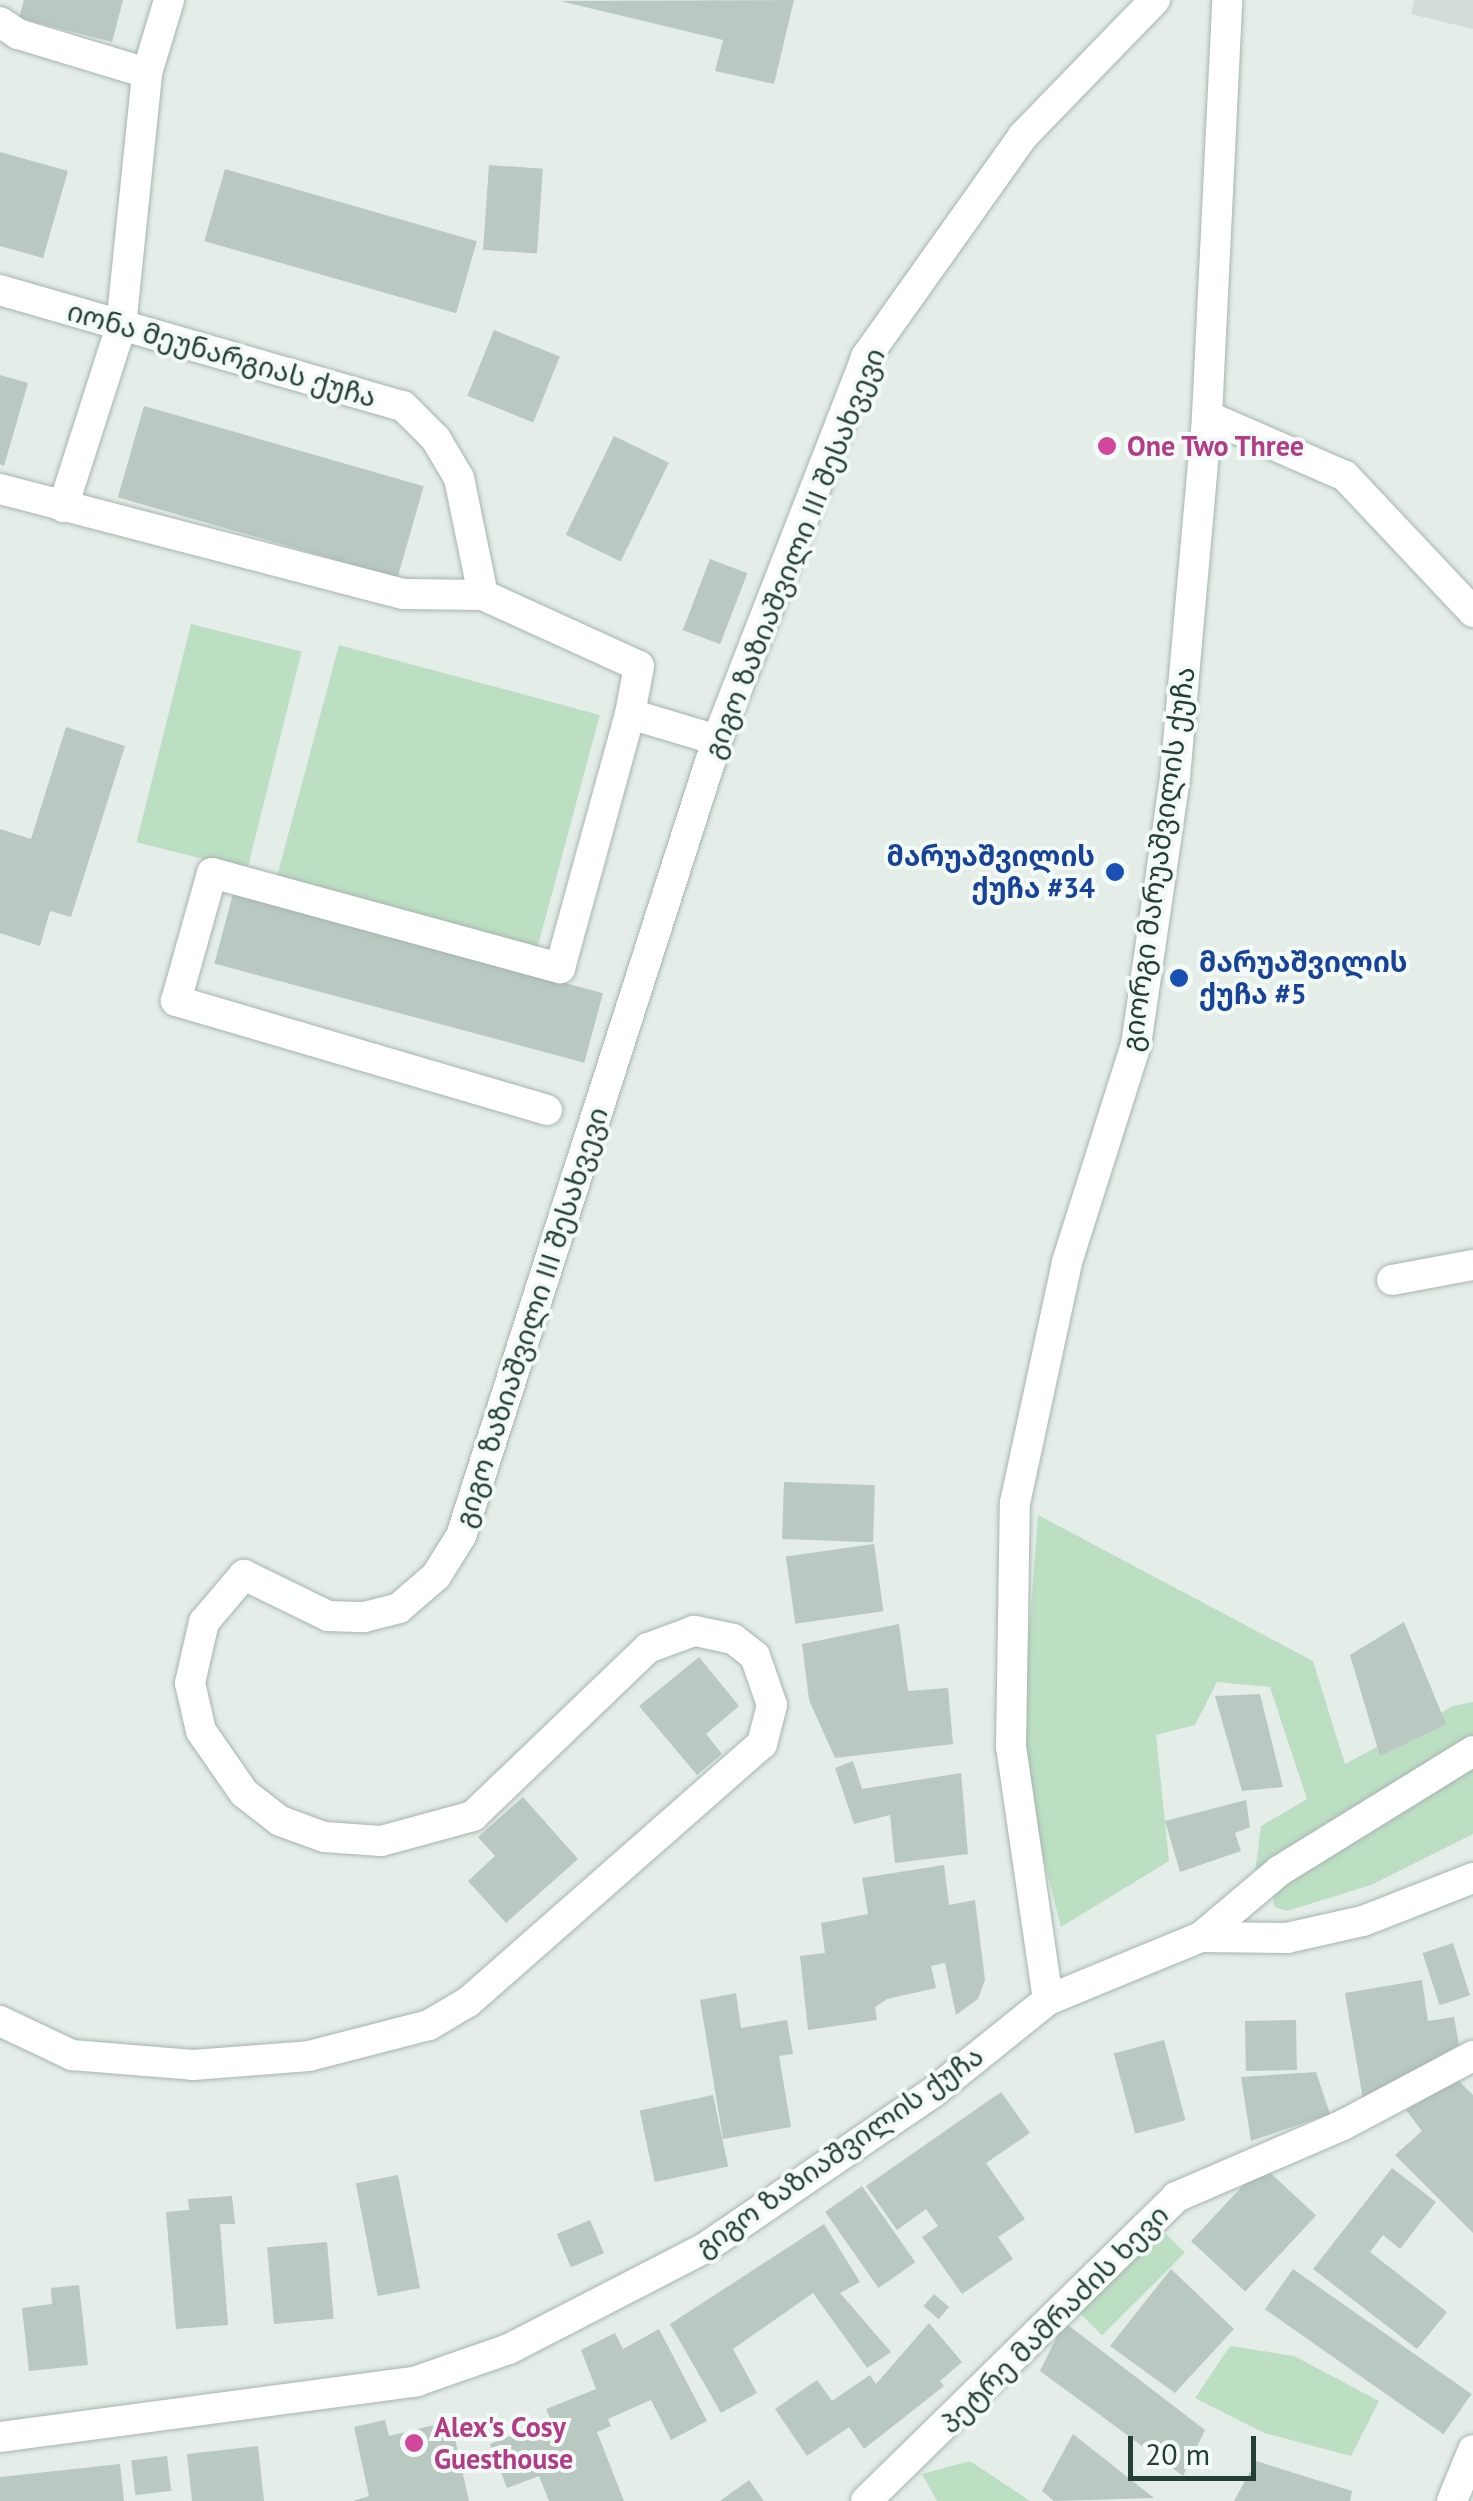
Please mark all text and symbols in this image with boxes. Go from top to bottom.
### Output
street label: იონა მეუნარგიას ქუჩა [64,294,380,414]
street label: გიგო ზაზიაშვილი III შესახვევი [696,343,892,763]
place label: One Two Three [1127,429,1306,463]
marker: One Two Three [1096,435,1118,457]
street label: გიორგი მარუაშვილის ქუჩა [1114,665,1202,1053]
place label: მარუაშვილის ქუჩა #34 [887,839,1095,905]
marker: მარუაშვილის ქუჩა #34 [1104,861,1126,883]
place label: მარუაშვილის ქუჩა #5 [1199,945,1407,1011]
marker: მარუაშვილის ქუჩა #5 [1168,967,1190,989]
street label: გიგო ზაზიაშვილი III შესახვევი [447,1103,615,1531]
street label: გიგო ზაზიაშვილის ქუჩა [689,2039,989,2263]
street label: პეტრე მამრაძის ხევი [933,2198,1175,2440]
place label: Alex's Cosy Guesthouse [434,2410,573,2476]
scale bar [1133,2416,1260,2478]
marker: Alex's Cosy Guesthouse [403,2432,425,2454]
text: 20 m [1145,2434,1210,2473]

